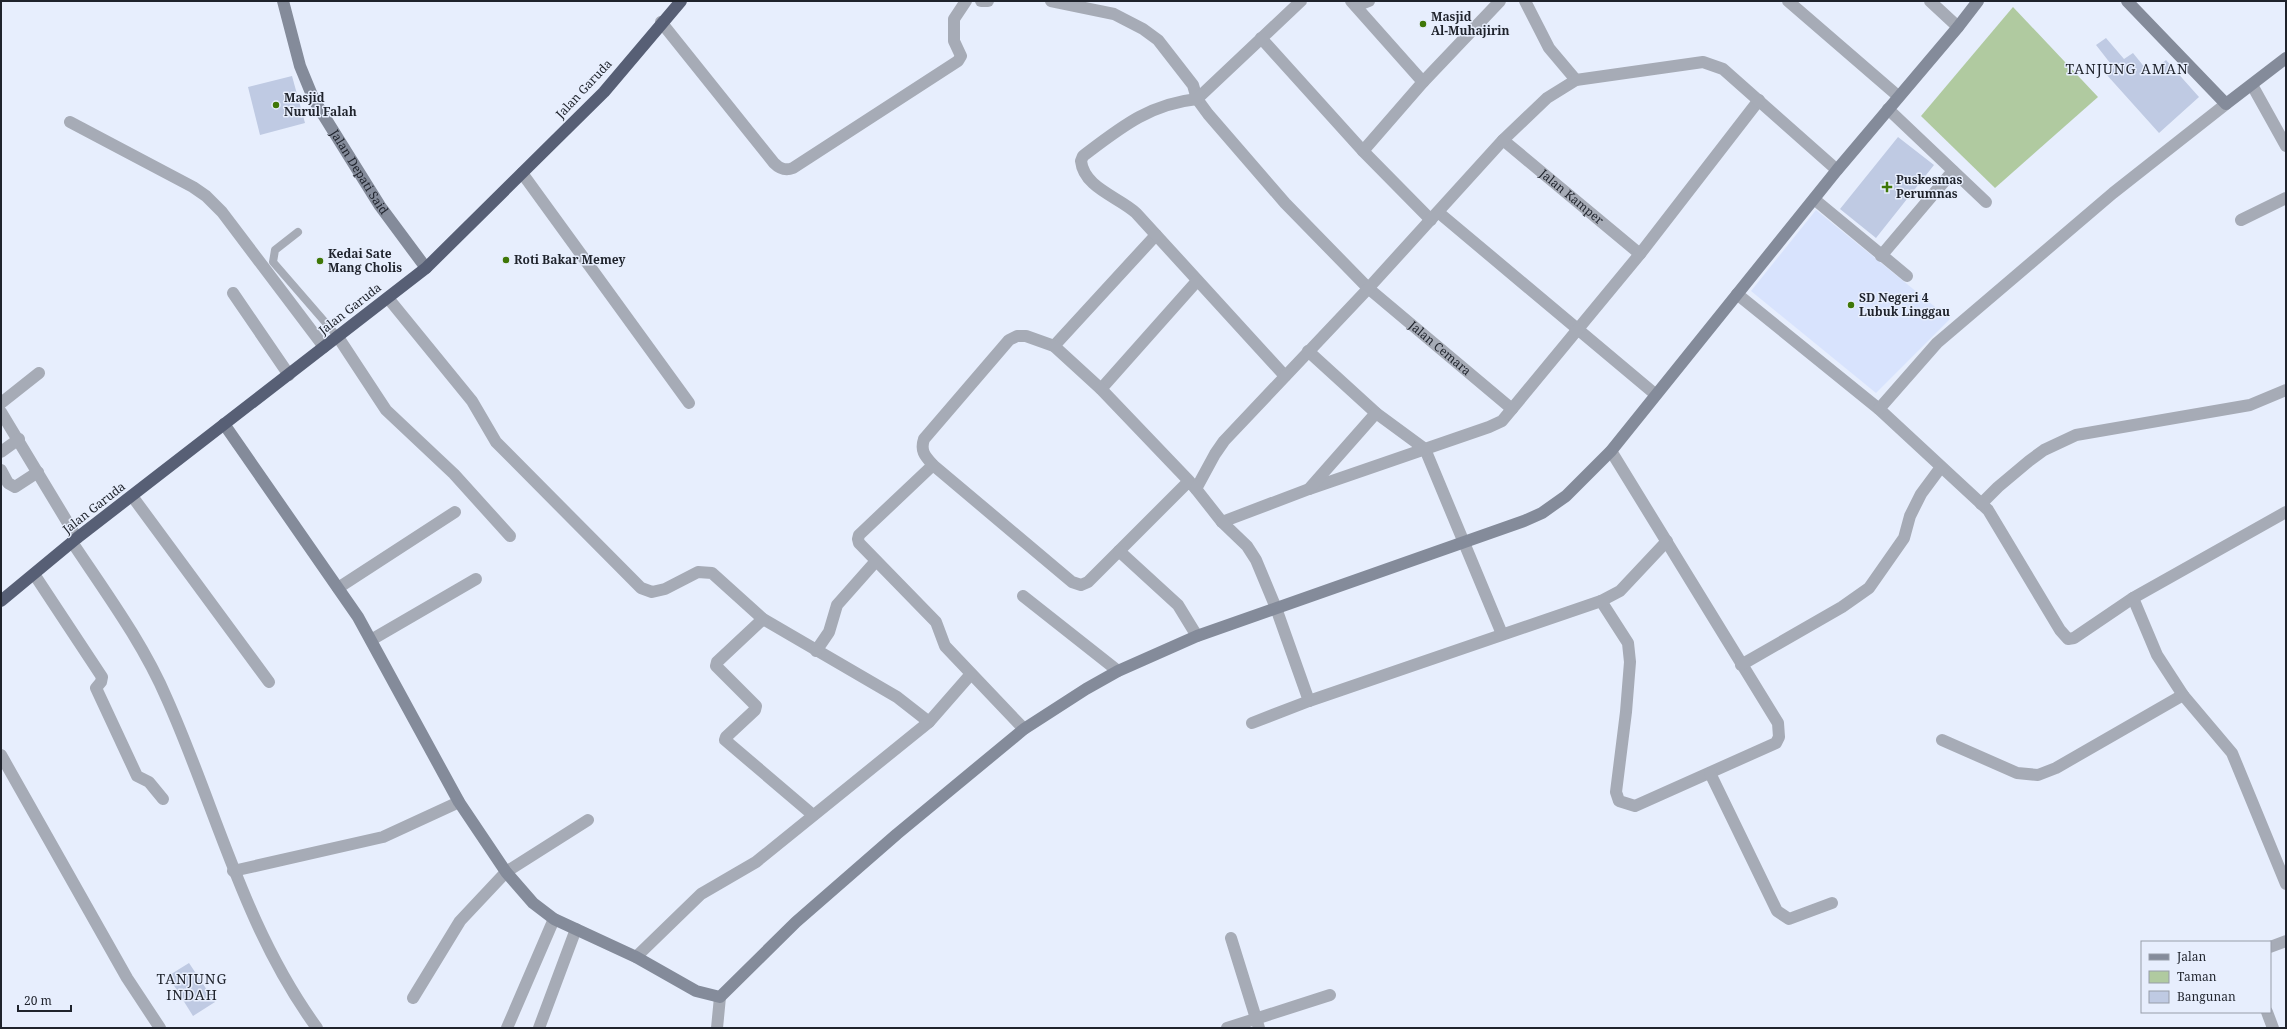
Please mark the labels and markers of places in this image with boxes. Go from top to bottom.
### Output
place label: Masjid Al-Muhajirin [1431,8,1509,39]
marker: Masjid Al-Muhajirin [1418,19,1428,29]
place label: Masjid Nurul Falah [284,89,357,120]
marker: Masjid Nurul Falah [271,100,281,110]
place label: Puskesmas Perumnas [1896,171,1963,202]
marker: Puskesmas Perumnas [1881,181,1893,193]
place label: Kedai Sate Mang Cholis [328,245,402,276]
place label: Roti Bakar Memey [514,251,626,268]
marker: Roti Bakar Memey [501,255,511,265]
marker: Kedai Sate Mang Cholis [315,256,325,266]
place label: SD Negeri 4 Lubuk Linggau [1859,289,1950,320]
marker: SD Negeri 4 Lubuk Linggau [1846,300,1856,310]

